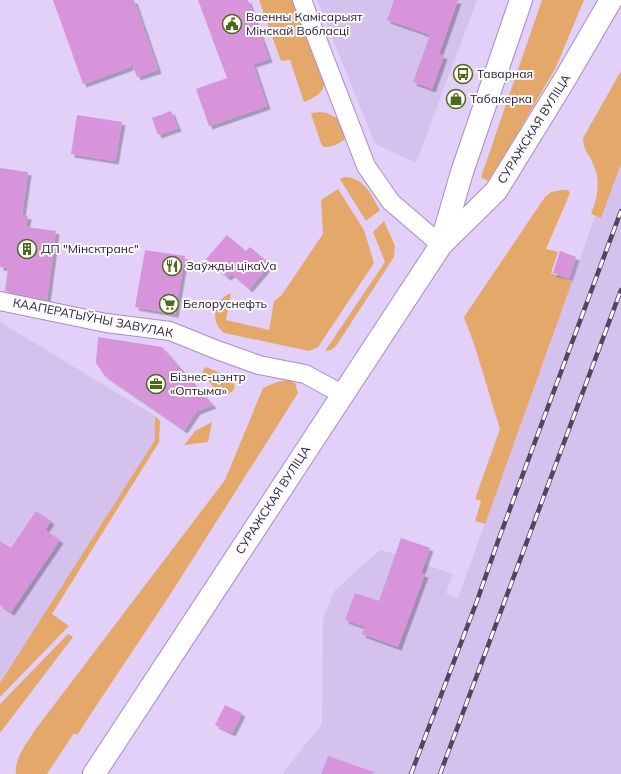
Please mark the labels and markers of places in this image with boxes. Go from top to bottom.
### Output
place label: Ваенны Камісарыят Мінскай Вобласці [246,9,363,38]
public building icon: Ваенны Камісарыят Мінскай Вобласці [221,13,243,35]
bus stop icon: Таварная [452,63,474,85]
place label: Таварная [477,66,533,81]
shop icon: Табакерка [445,88,467,110]
place label: Табакерка [470,91,532,106]
building icon: ДП "Мінсктранс" [16,238,38,260]
place label: ДП "Мінсктранс" [41,241,139,256]
restaurant icon: Заўжды цікаVа [161,255,183,277]
place label: Заўжды цікаVа [186,258,276,273]
supermarket icon: Белоруснефть [158,293,180,315]
place label: Белоруснефть [183,296,268,311]
place label: Бізнес-цэнтр «Оптыма» [170,369,246,398]
office icon: Бізнес-цэнтр «Оптыма» [145,373,167,395]

